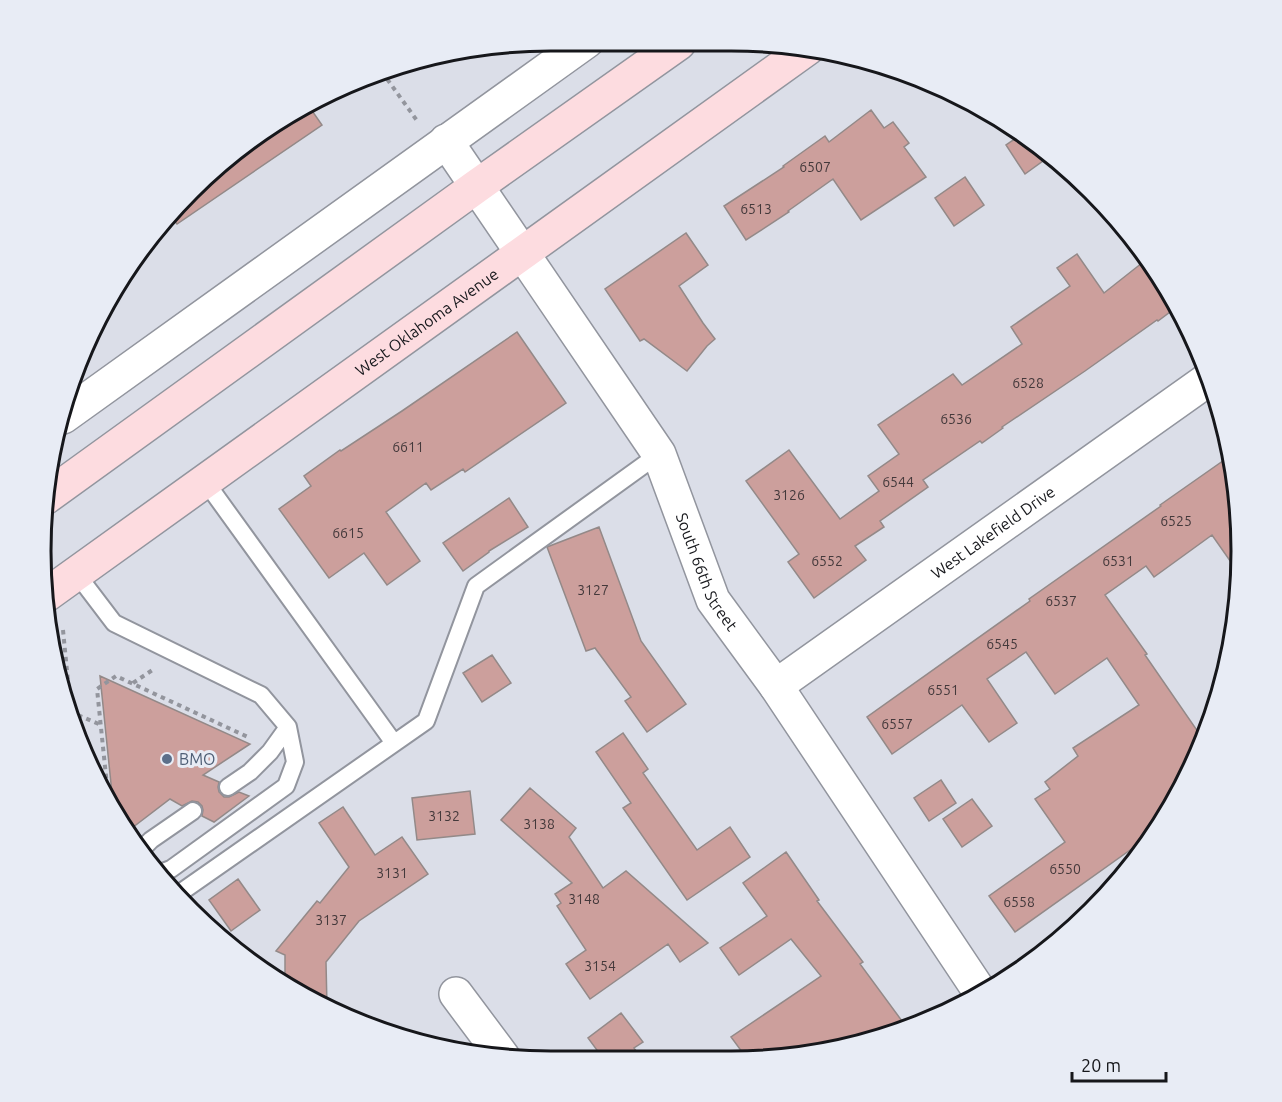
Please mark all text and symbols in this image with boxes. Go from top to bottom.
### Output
house number: 6507 [799,159,831,175]
house number: 6513 [740,201,772,217]
street label: West Oklahoma Avenue [352,264,502,379]
house number: 6528 [1012,375,1044,391]
house number: 6536 [940,411,972,427]
house number: 6611 [392,439,424,455]
house number: 6544 [882,474,914,490]
street label: West Lakefield Drive [928,482,1058,582]
house number: 3126 [773,487,805,503]
street label: South 66th Street [673,510,742,635]
house number: 6525 [1160,513,1192,529]
house number: 6615 [332,525,364,541]
house number: 6552 [811,553,843,569]
house number: 6531 [1102,553,1134,569]
house number: 3127 [577,582,609,598]
house number: 6537 [1045,593,1077,609]
house number: 6545 [986,636,1018,652]
house number: 6551 [927,682,959,698]
house number: 6557 [881,716,913,732]
place label: BMO [179,750,215,768]
marker: BMO [160,752,174,766]
house number: 3132 [428,808,460,824]
house number: 3138 [523,816,555,832]
house number: 6550 [1049,861,1081,877]
house number: 3131 [376,865,408,881]
house number: 3148 [568,891,600,907]
house number: 6558 [1003,894,1035,910]
house number: 3137 [315,912,347,928]
house number: 3154 [584,958,616,974]
scale bar [1072,1045,1166,1083]
text: 20 m [1081,1055,1121,1075]

